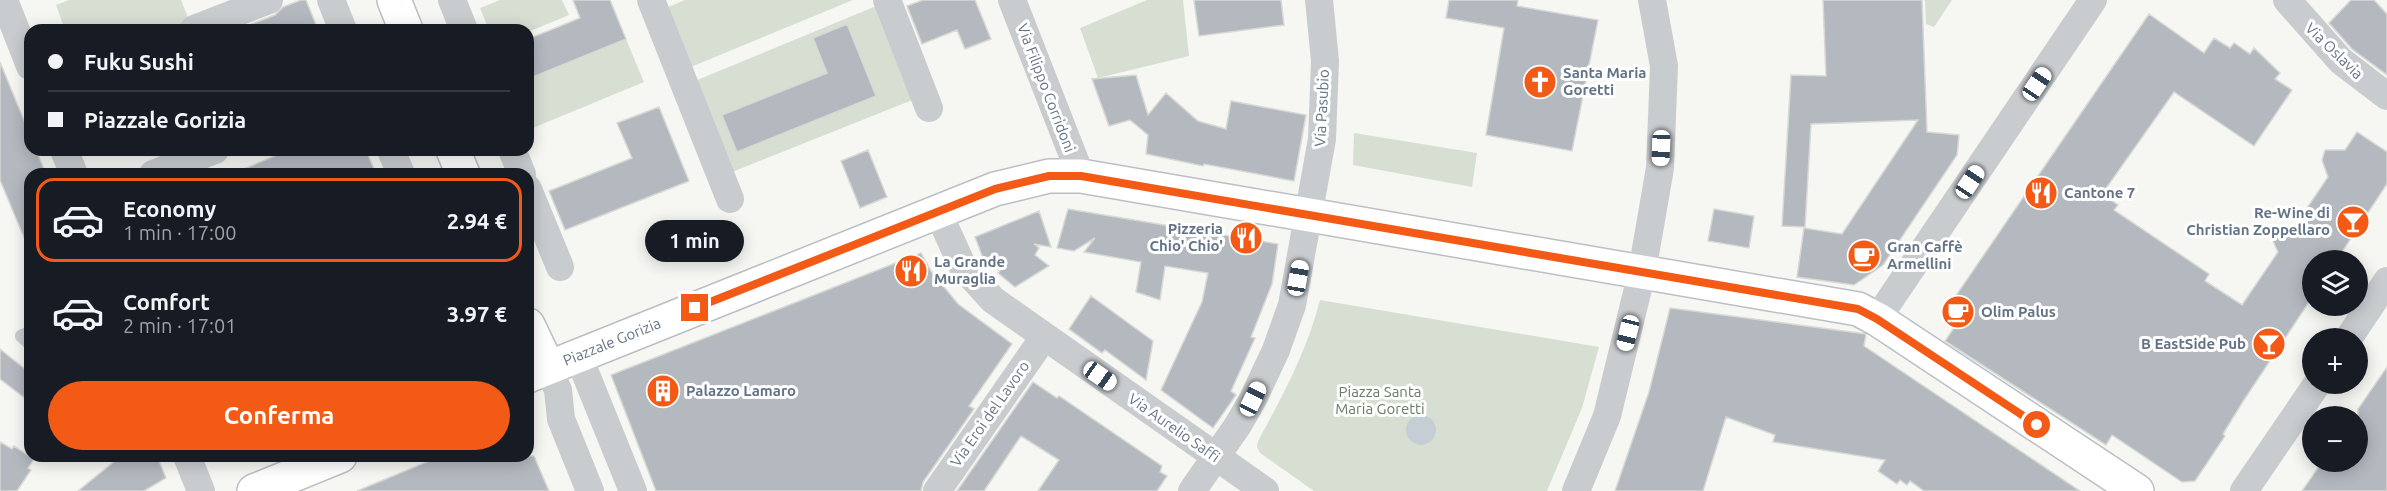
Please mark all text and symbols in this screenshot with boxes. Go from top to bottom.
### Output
street label: Via Oslavia [2302,19,2367,82]
street label: Via Filippo Corridoni [1014,21,1079,155]
text: Fuku Sushi [84,49,194,74]
church icon: Santa Maria Goretti [1522,64,1558,100]
place label: Santa Maria Goretti [1563,64,1647,98]
car [2019,64,2055,104]
street label: Via Pasubio [1311,69,1332,147]
text: Piazzale Gorizia [84,107,246,132]
car [1651,130,1671,166]
car [1952,162,1988,202]
restaurant icon: Cantone 7 [2023,175,2059,211]
place label: Cantone 7 [2064,184,2135,201]
icon: car [51,193,105,247]
text: Economy [123,196,216,221]
place label: Re-Wine di Christian Zoppellaro [2186,204,2330,238]
bar icon: Re-Wine di Christian Zoppellaro [2335,204,2371,240]
text: 2.94 € [447,208,507,233]
place label: Pizzeria Chio' Chio' [1150,220,1223,254]
restaurant icon: Pizzeria Chio' Chio' [1228,220,1264,256]
text: 1 min · 17:00 [123,221,237,244]
callout: 1 min [646,221,744,263]
text: 1 min [669,229,720,252]
cafe icon: Gran Caffè Armellini [1846,238,1882,274]
place label: Gran Caffè Armellini [1887,238,1963,272]
map controls [2302,250,2368,472]
button: layers [2302,250,2368,316]
restaurant icon: La Grande Muraglia [893,253,929,289]
place label: La Grande Muraglia [934,253,1005,287]
car [1286,259,1310,297]
icon: car [51,286,105,340]
text: Comfort [123,289,210,314]
route end [681,294,708,321]
cafe icon: Olim Palus [1940,294,1976,330]
text: 3.97 € [447,301,507,326]
place label: Olim Palus [1981,303,2056,320]
car [1615,313,1641,353]
text: 2 min · 17:01 [123,314,237,337]
street label: Piazzale Gorizia [561,314,663,369]
bar icon: B EastSide Pub [2251,326,2287,362]
button: + [2302,328,2368,394]
place label: B EastSide Pub [2141,335,2246,352]
street label: Via Eroi del Lavoro [947,358,1032,470]
car [1080,358,1120,394]
building icon: Palazzo Lamaro [645,373,681,409]
car [1237,379,1269,419]
button: Conferma [48,381,510,450]
place label: Palazzo Lamaro [686,382,796,399]
park label: Piazza Santa Maria Goretti [1335,383,1425,417]
street label: Via Aurelio Saffi [1125,390,1223,465]
button: − [2302,406,2368,472]
route start [2023,411,2050,438]

